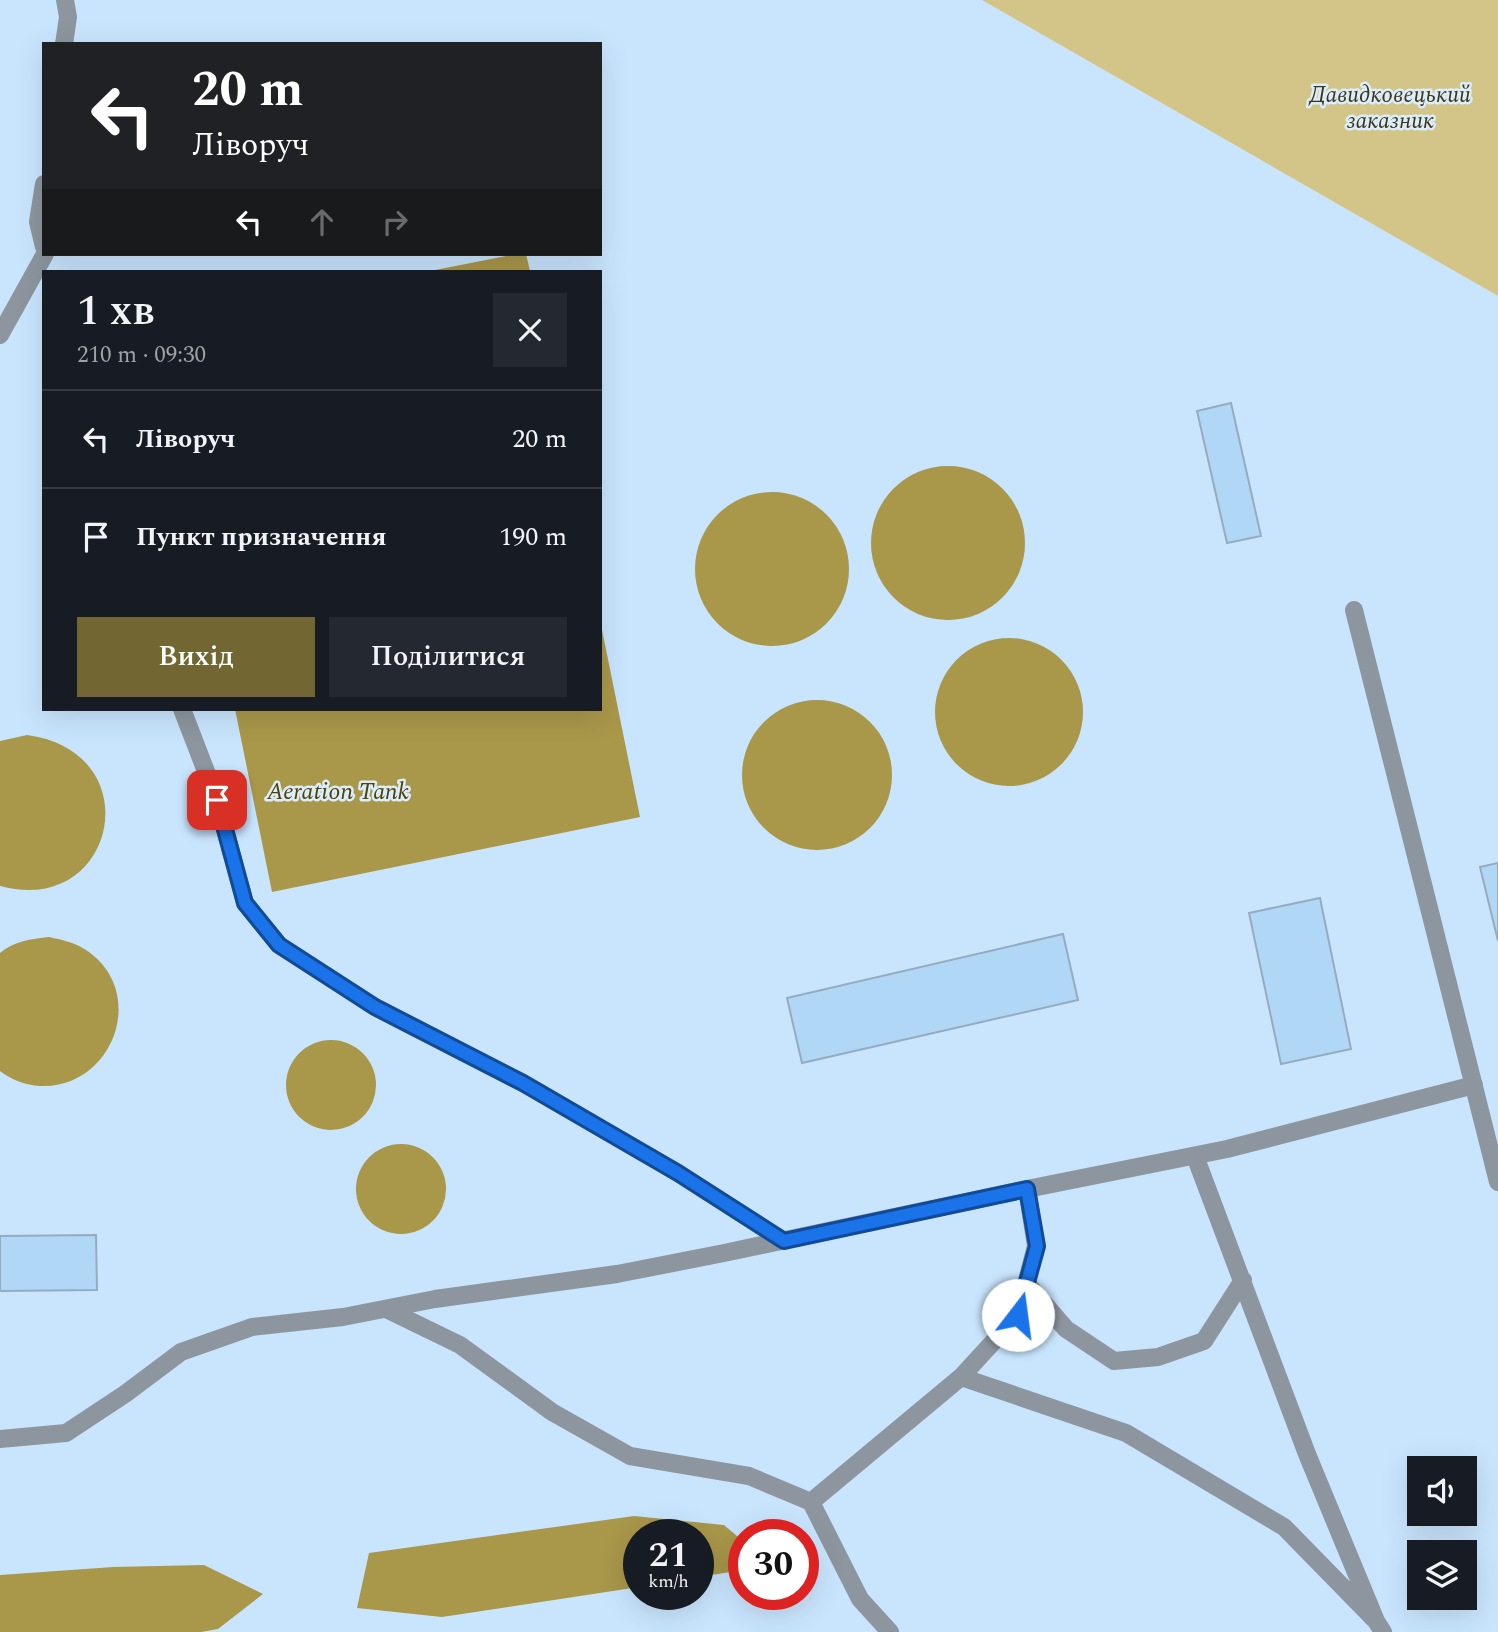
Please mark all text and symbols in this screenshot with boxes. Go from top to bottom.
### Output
text: 20 m [192,53,303,128]
icon: left [77,70,168,161]
park label: Давидковецький заказник [1308,78,1471,139]
text: Ліворуч [192,121,309,170]
icon: left [230,203,268,241]
icon: ahead [303,203,341,241]
icon: right [376,203,414,241]
text: 1 хв [77,280,154,343]
button: close [493,293,567,367]
text: 210 m · 09:30 [77,338,206,373]
text: Ліворуч [136,419,235,459]
text: 20 m [512,419,567,459]
icon: left [77,420,115,458]
text: Пункт призначення [136,517,387,557]
text: 190 m [499,517,567,557]
icon: arrive [77,518,115,556]
button: Вихід [77,617,315,697]
button: Поділитися [329,617,567,697]
pin [187,770,247,830]
water label: Aeration Tank [266,774,409,810]
icon: arrive [198,781,236,819]
position arrow [981,1278,1055,1352]
map controls [1407,1456,1477,1610]
button: sound [1407,1456,1477,1526]
speed limit sign: 30 [728,1519,819,1610]
text: 21 [649,1529,688,1582]
button: layers [1407,1540,1477,1610]
text: km/h [648,1568,689,1595]

